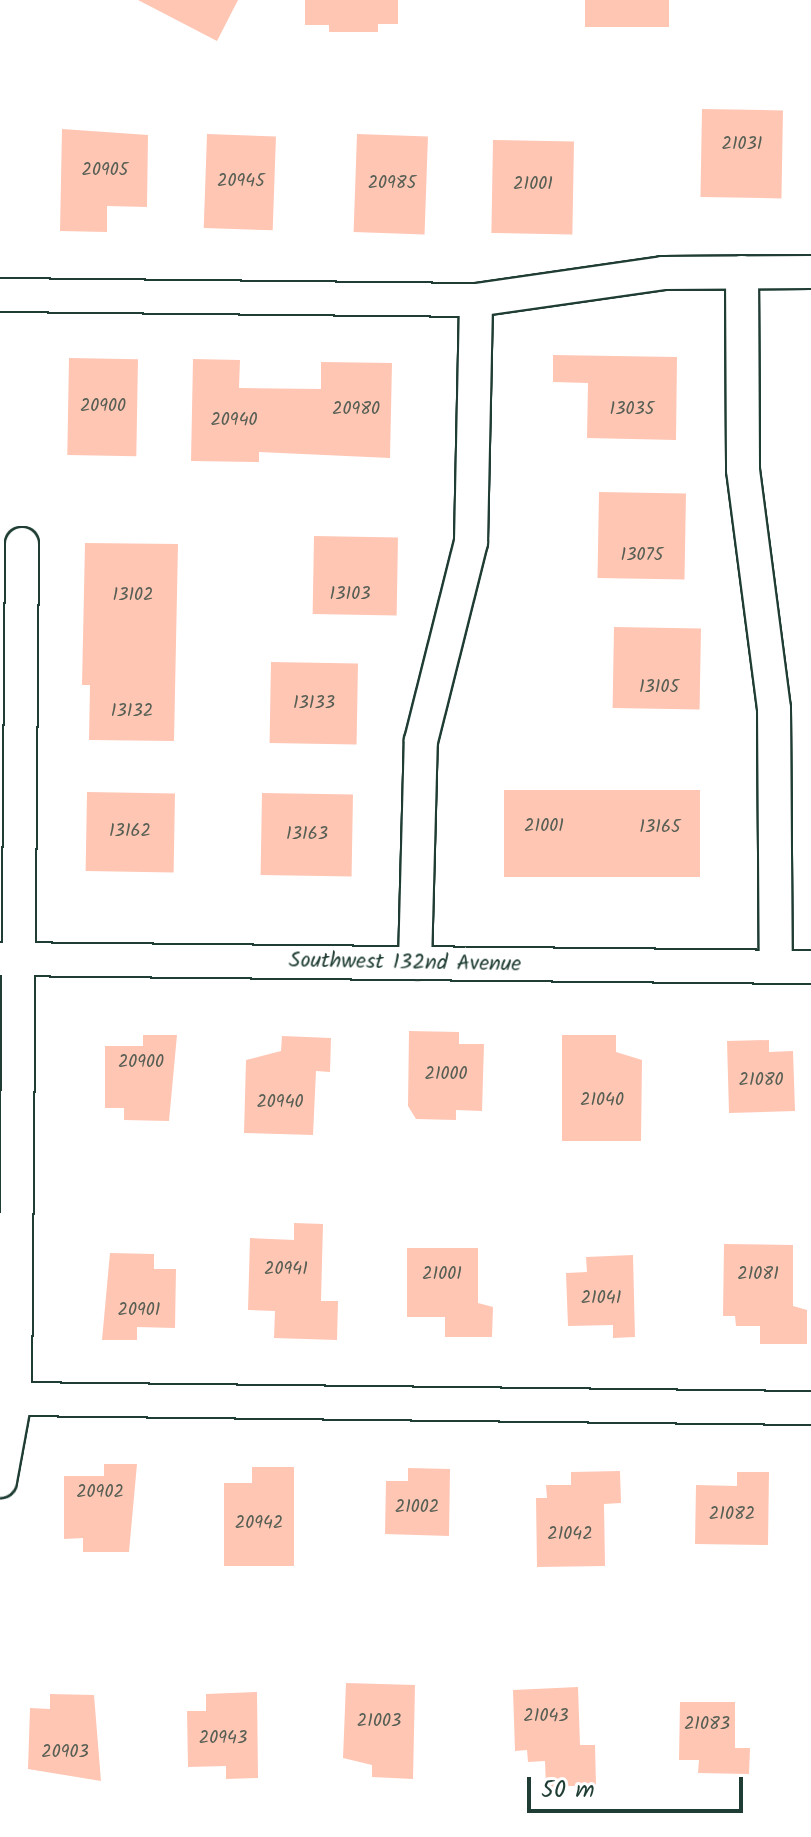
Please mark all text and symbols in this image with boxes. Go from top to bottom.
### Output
house number: 21031 [721,134,763,156]
house number: 20905 [82,160,128,182]
house number: 20945 [217,171,265,193]
house number: 20985 [368,173,416,195]
house number: 21001 [513,174,553,196]
house number: 20900 [80,396,126,418]
house number: 20980 [332,399,380,421]
house number: 13035 [610,399,654,421]
house number: 20940 [210,410,258,432]
house number: 13075 [621,545,663,567]
house number: 13103 [330,584,370,606]
house number: 13102 [112,585,154,607]
house number: 13105 [639,677,679,699]
house number: 13133 [293,693,335,715]
house number: 13132 [111,701,153,723]
house number: 21001 [524,816,564,838]
house number: 13165 [639,817,681,839]
house number: 13162 [109,821,151,843]
house number: 13163 [286,824,328,846]
street label: Southwest 132nd Avenue [289,948,521,978]
house number: 20900 [118,1052,164,1074]
house number: 21000 [424,1064,468,1086]
house number: 21080 [739,1070,783,1092]
house number: 21040 [580,1090,624,1112]
house number: 20940 [256,1092,304,1114]
house number: 20941 [264,1259,308,1281]
house number: 21001 [422,1264,462,1286]
house number: 21081 [737,1264,779,1286]
house number: 21041 [581,1288,621,1310]
house number: 20901 [118,1300,160,1322]
house number: 20902 [76,1482,124,1504]
house number: 21002 [395,1497,439,1519]
house number: 21082 [709,1504,755,1526]
house number: 20942 [235,1513,283,1535]
house number: 21042 [547,1524,593,1546]
house number: 21043 [523,1706,569,1728]
house number: 21003 [357,1711,401,1733]
house number: 21083 [684,1714,730,1736]
house number: 20943 [199,1728,247,1750]
house number: 20903 [41,1742,89,1764]
scale bar [531,1761,747,1811]
text: 50 m [541,1771,595,1810]

